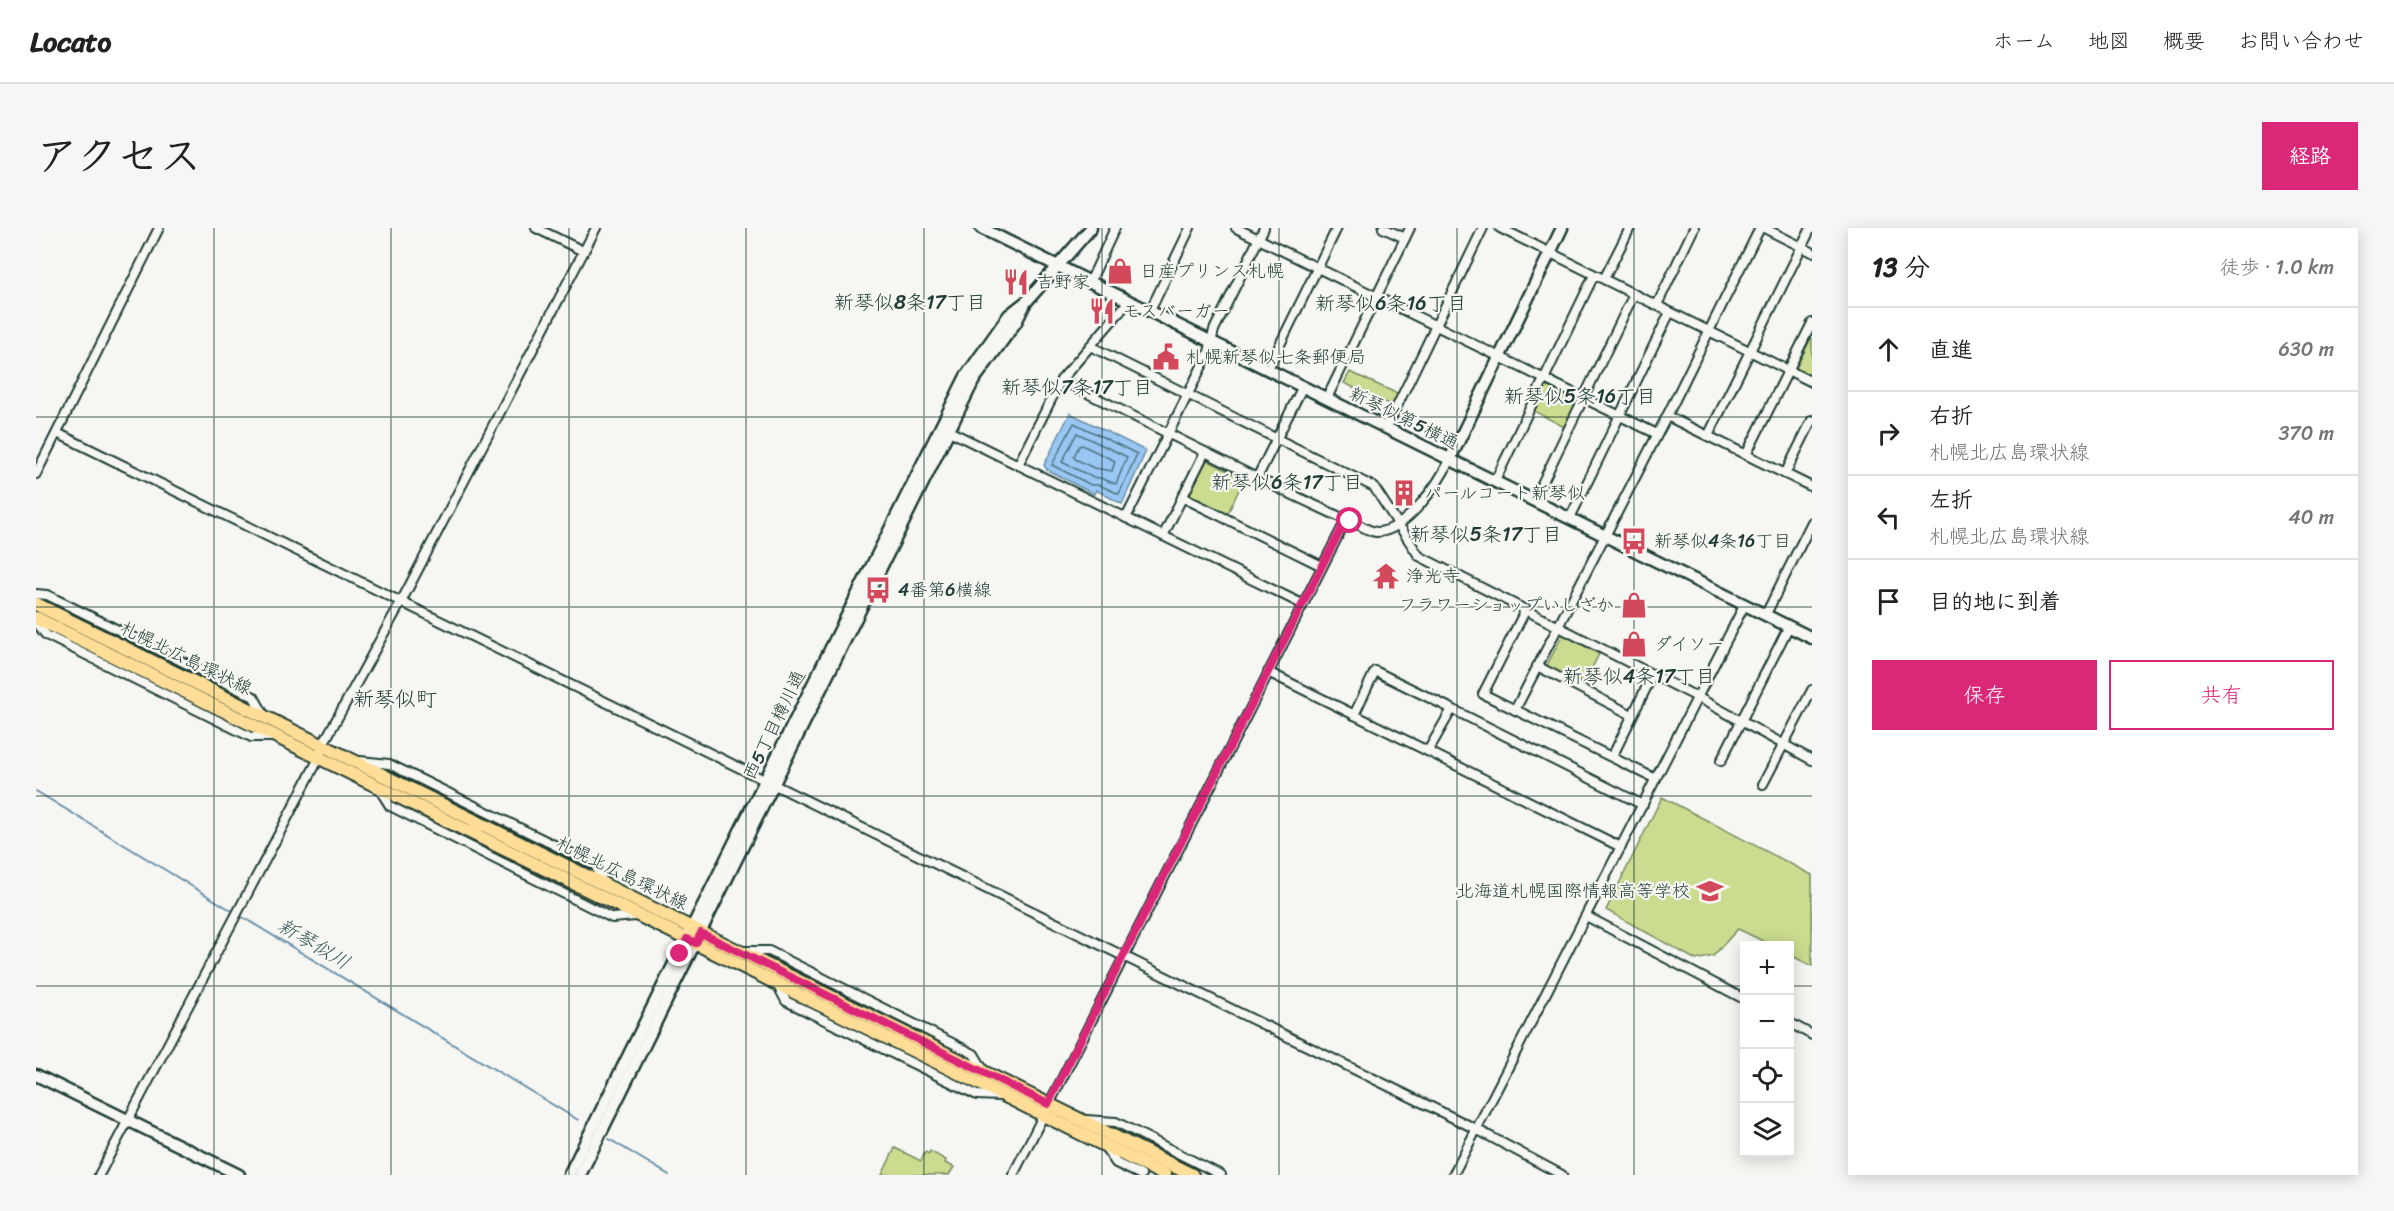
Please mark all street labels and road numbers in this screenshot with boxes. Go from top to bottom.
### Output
street label: 新琴似第5横通 [1344,378,1464,458]
street label: 札幌北広島環状線 [114,612,258,704]
street label: 西5丁目樽川通 [734,665,814,785]
street label: 札幌北広島環状線 [550,827,694,919]

